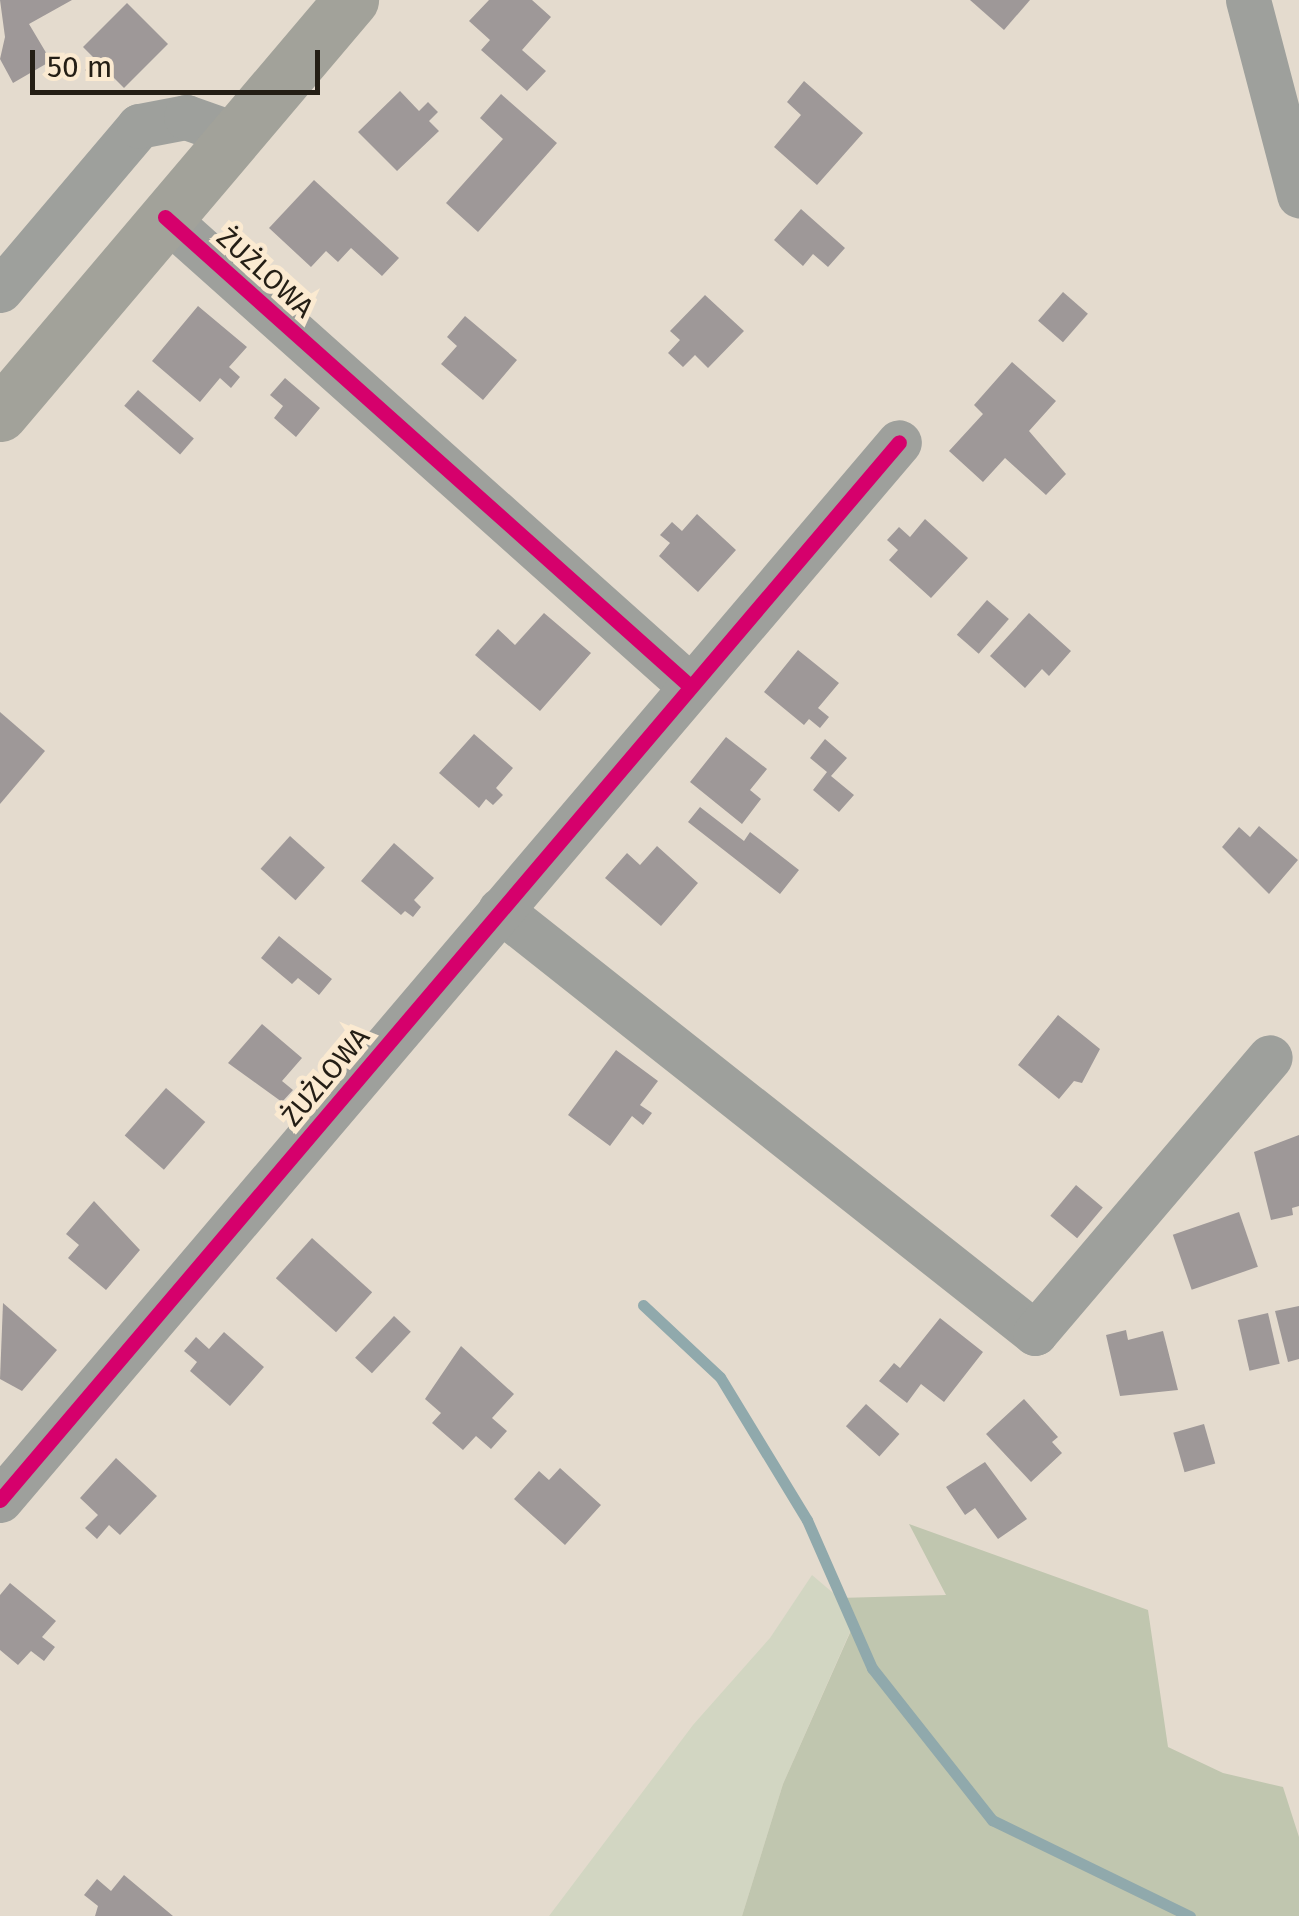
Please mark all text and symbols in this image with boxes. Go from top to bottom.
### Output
scale bar [35,30,325,92]
text: 50 m [47,49,112,85]
street label: ŻUŻLOWA [210,221,320,325]
street label: ŻUŻLOWA [275,1021,377,1133]

